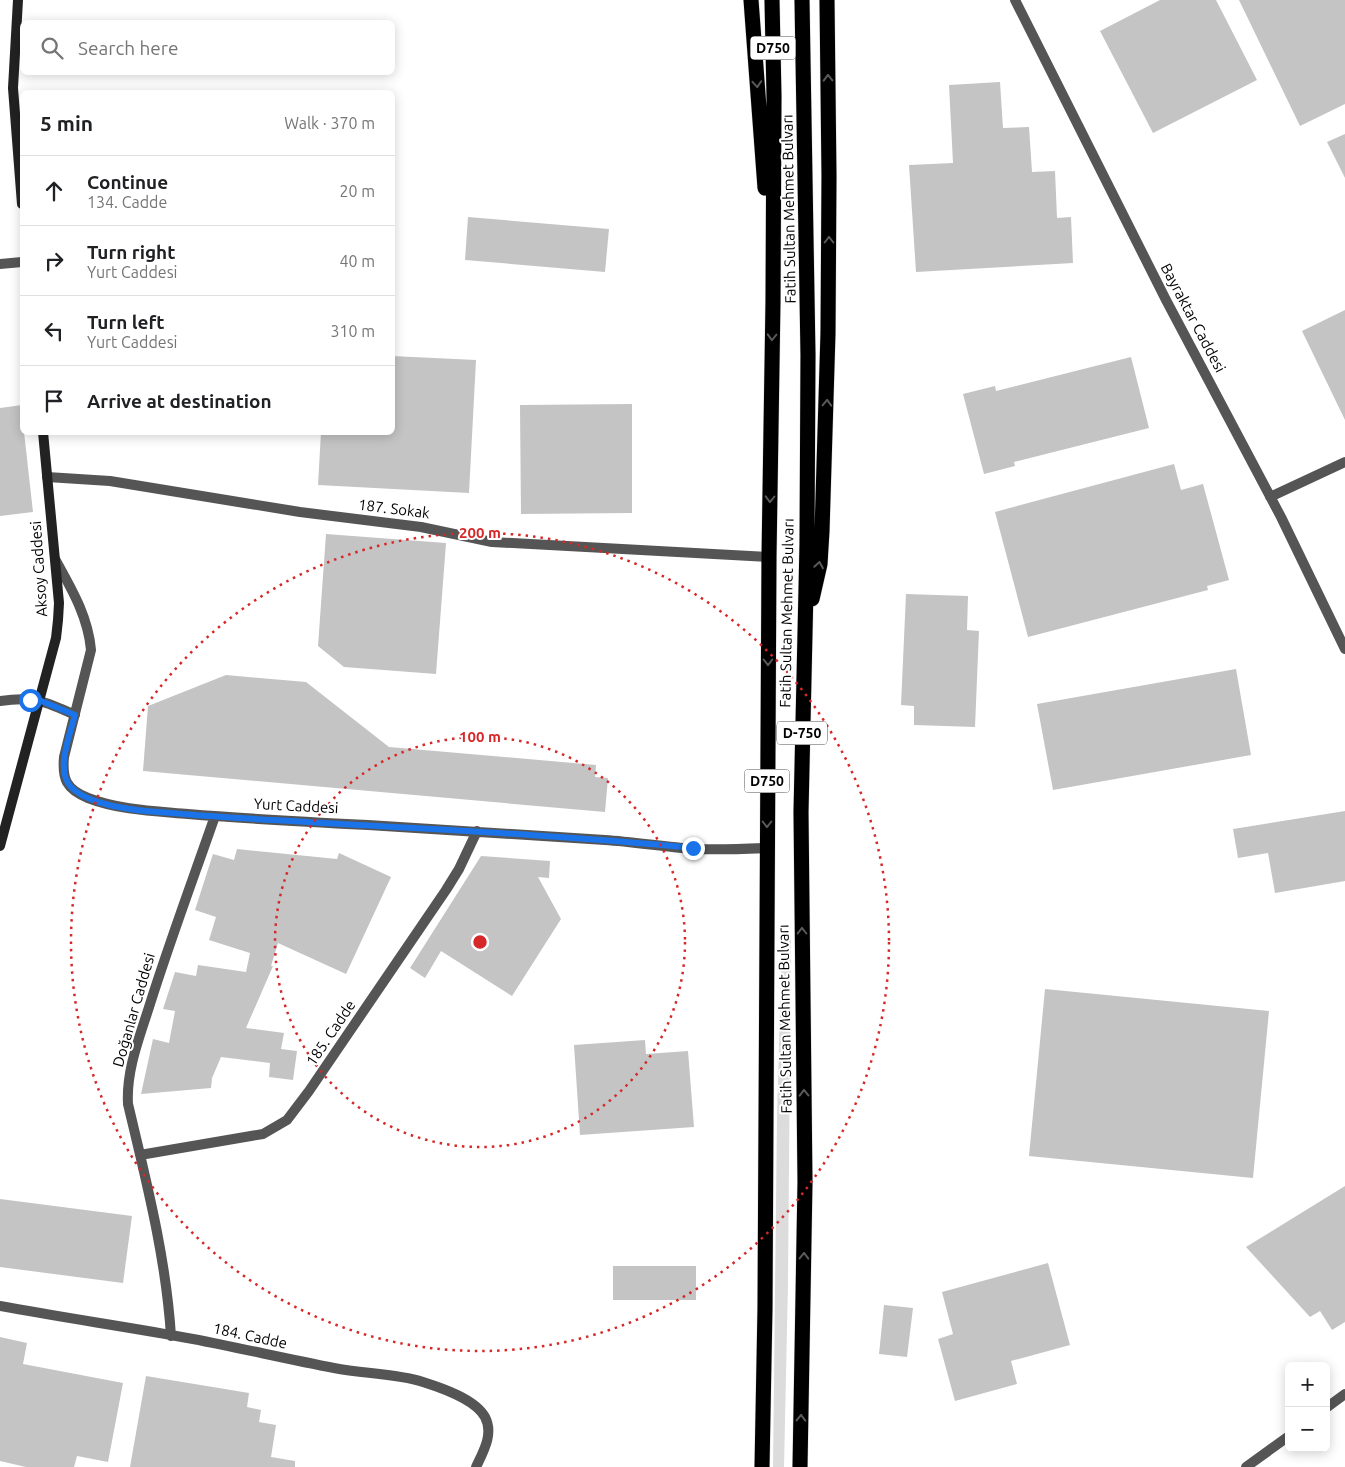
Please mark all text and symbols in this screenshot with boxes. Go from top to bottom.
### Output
search box [20,20,395,75]
icon: search [38,34,66,62]
road number: D750 [750,36,796,59]
text: Search here [78,37,178,59]
one-way arrow [823,73,833,81]
one-way arrow [751,80,762,88]
text: 5 min [40,111,93,135]
text: Walk · 370 m [284,114,375,132]
street label: Fatih Sultan Mehmet Bulvarı [778,114,799,304]
text: Continue [87,171,168,193]
icon: ahead [40,177,68,205]
text: 20 m [339,182,375,200]
text: 134. Cadde [87,193,167,211]
one-way arrow [824,236,834,244]
text: Turn right [87,241,175,263]
icon: right [40,247,68,275]
text: 40 m [339,252,375,270]
street label: Bayraktar Caddesi [1158,260,1229,375]
text: Yurt Caddesi [87,263,177,281]
text: Turn left [87,311,165,333]
icon: left [40,317,68,345]
text: 310 m [330,322,375,340]
text: Yurt Caddesi [87,333,177,351]
one-way arrow [766,333,777,341]
icon: arrive [40,387,68,415]
text: Arrive at destination [87,390,272,412]
one-way arrow [821,398,832,406]
street label: 187. Sokak [357,496,431,521]
one-way arrow [764,496,775,504]
street label: Fatih Sultan Mehmet Bulvarı [776,518,797,708]
street label: Aksoy Caddesi [27,520,50,618]
text: 200 m [459,524,501,541]
one-way arrow [814,560,824,569]
one-way arrow [763,658,773,666]
route start [19,689,42,712]
road number: D-750 [777,721,827,744]
text: 100 m [459,728,501,745]
road number: D750 [744,769,790,792]
street label: Yurt Caddesi [253,795,339,816]
one-way arrow [762,821,772,829]
route end [682,837,705,860]
street label: Fatih Sultan Mehmet Bulvarı [774,924,795,1114]
one-way arrow [797,927,807,934]
centre of rings [471,933,489,951]
street label: Doğanlar Caddesi [109,951,158,1069]
street label: 185. Cadde [302,997,359,1069]
one-way arrow [798,1089,809,1097]
one-way arrow [799,1252,809,1260]
street label: 184. Cadde [212,1319,289,1352]
map controls [1285,1362,1330,1452]
button: + [1285,1362,1330,1407]
button: − [1285,1407,1330,1452]
one-way arrow [796,1414,807,1422]

